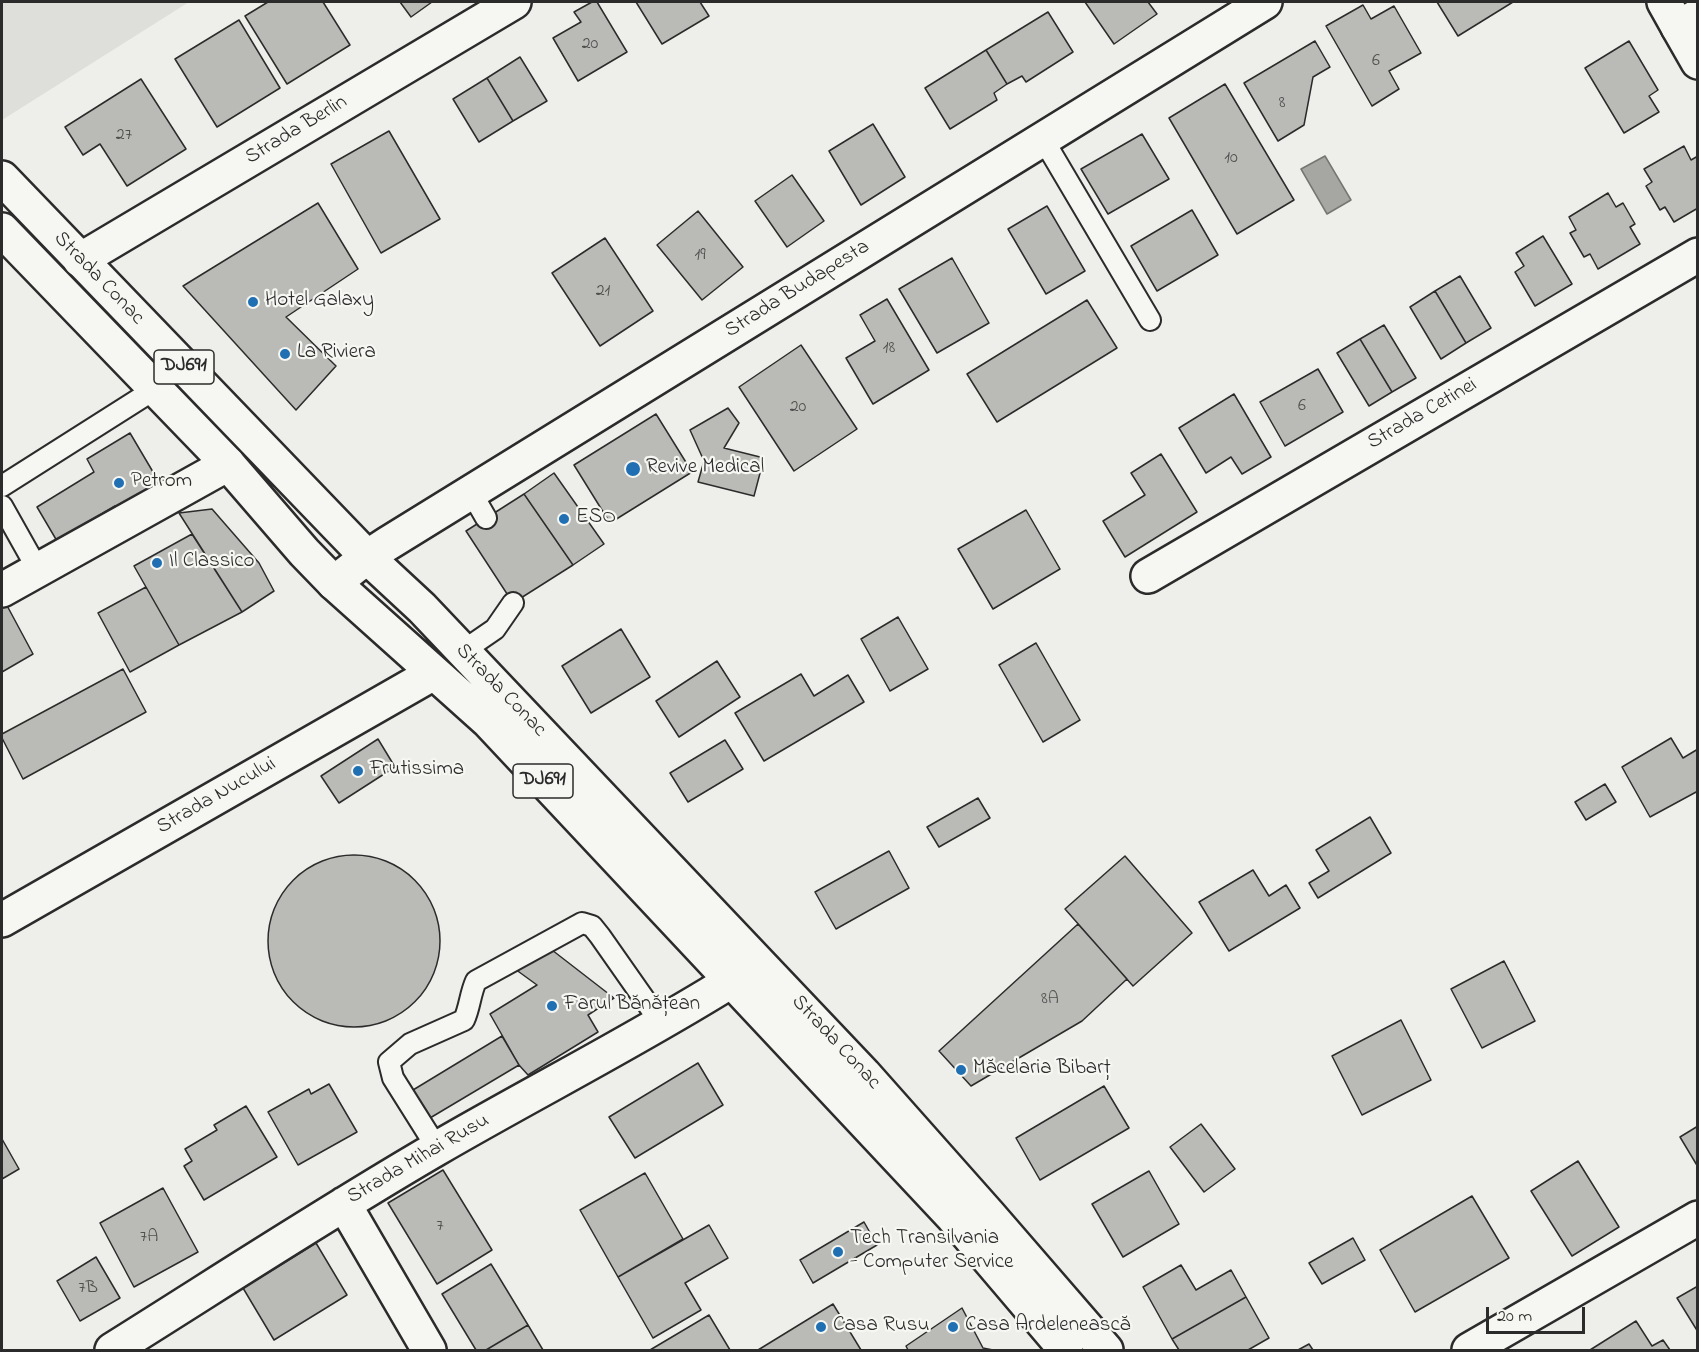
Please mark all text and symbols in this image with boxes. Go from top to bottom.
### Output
house number: 20 [582,34,598,56]
house number: 6 [1372,51,1380,73]
street label: Strada Berlin [241,91,353,171]
house number: 8 [1279,93,1285,115]
house number: 27 [116,125,132,147]
house number: 10 [1224,148,1238,170]
street label: Strada Conac [47,227,149,331]
street label: Strada Budapesta [721,235,875,345]
house number: 19 [694,245,706,267]
house number: 21 [596,281,610,303]
place label: Hotel Galaxy [265,289,374,315]
marker: Hotel Galaxy [246,295,260,309]
house number: 18 [883,338,895,360]
place label: La Riviera [297,341,376,367]
marker: La Riviera [278,347,292,361]
road number: DJ691 [154,350,214,384]
street label: Strada Cetinei [1364,374,1482,456]
house number: 6 [1298,396,1306,418]
house number: 20 [790,397,806,419]
place label: Revive Medical [646,456,764,482]
marker: Revive Medical [624,460,642,478]
place label: Petrom [131,470,192,496]
marker: Petrom [112,476,126,490]
place label: ESO [576,506,616,532]
marker: ESO [557,512,571,526]
place label: Il Classico [169,550,255,576]
marker: Il Classico [150,556,164,570]
street label: Strada Conac [449,639,551,743]
street label: Strada Nucului [153,753,281,841]
place label: Frutissima [370,758,464,784]
marker: Frutissima [351,764,365,778]
road number: DJ691 [513,764,573,798]
house number: 8A [1041,989,1059,1011]
street label: Strada Conac [785,990,885,1096]
place label: Farul Bănățean [564,993,700,1019]
marker: Farul Bănățean [545,999,559,1013]
place label: Măcelaria Bibarț [973,1057,1111,1083]
marker: Măcelaria Bibarț [954,1063,968,1077]
street label: Strada Mihai Rusu [343,1109,495,1211]
house number: 7 [436,1216,444,1238]
house number: 7A [140,1227,158,1249]
place label: Tech Transilvania - Computer Service [850,1227,1013,1277]
marker: Tech Transilvania - Computer Service [831,1245,845,1259]
house number: 7B [78,1278,98,1300]
scale bar [1489,1295,1588,1333]
text: 20 m [1497,1304,1532,1330]
place label: Casa Rusu [833,1314,929,1340]
place label: Casa Ardelenească [965,1314,1130,1340]
marker: Casa Rusu [814,1320,828,1334]
marker: Casa Ardelenească [946,1320,960,1334]

